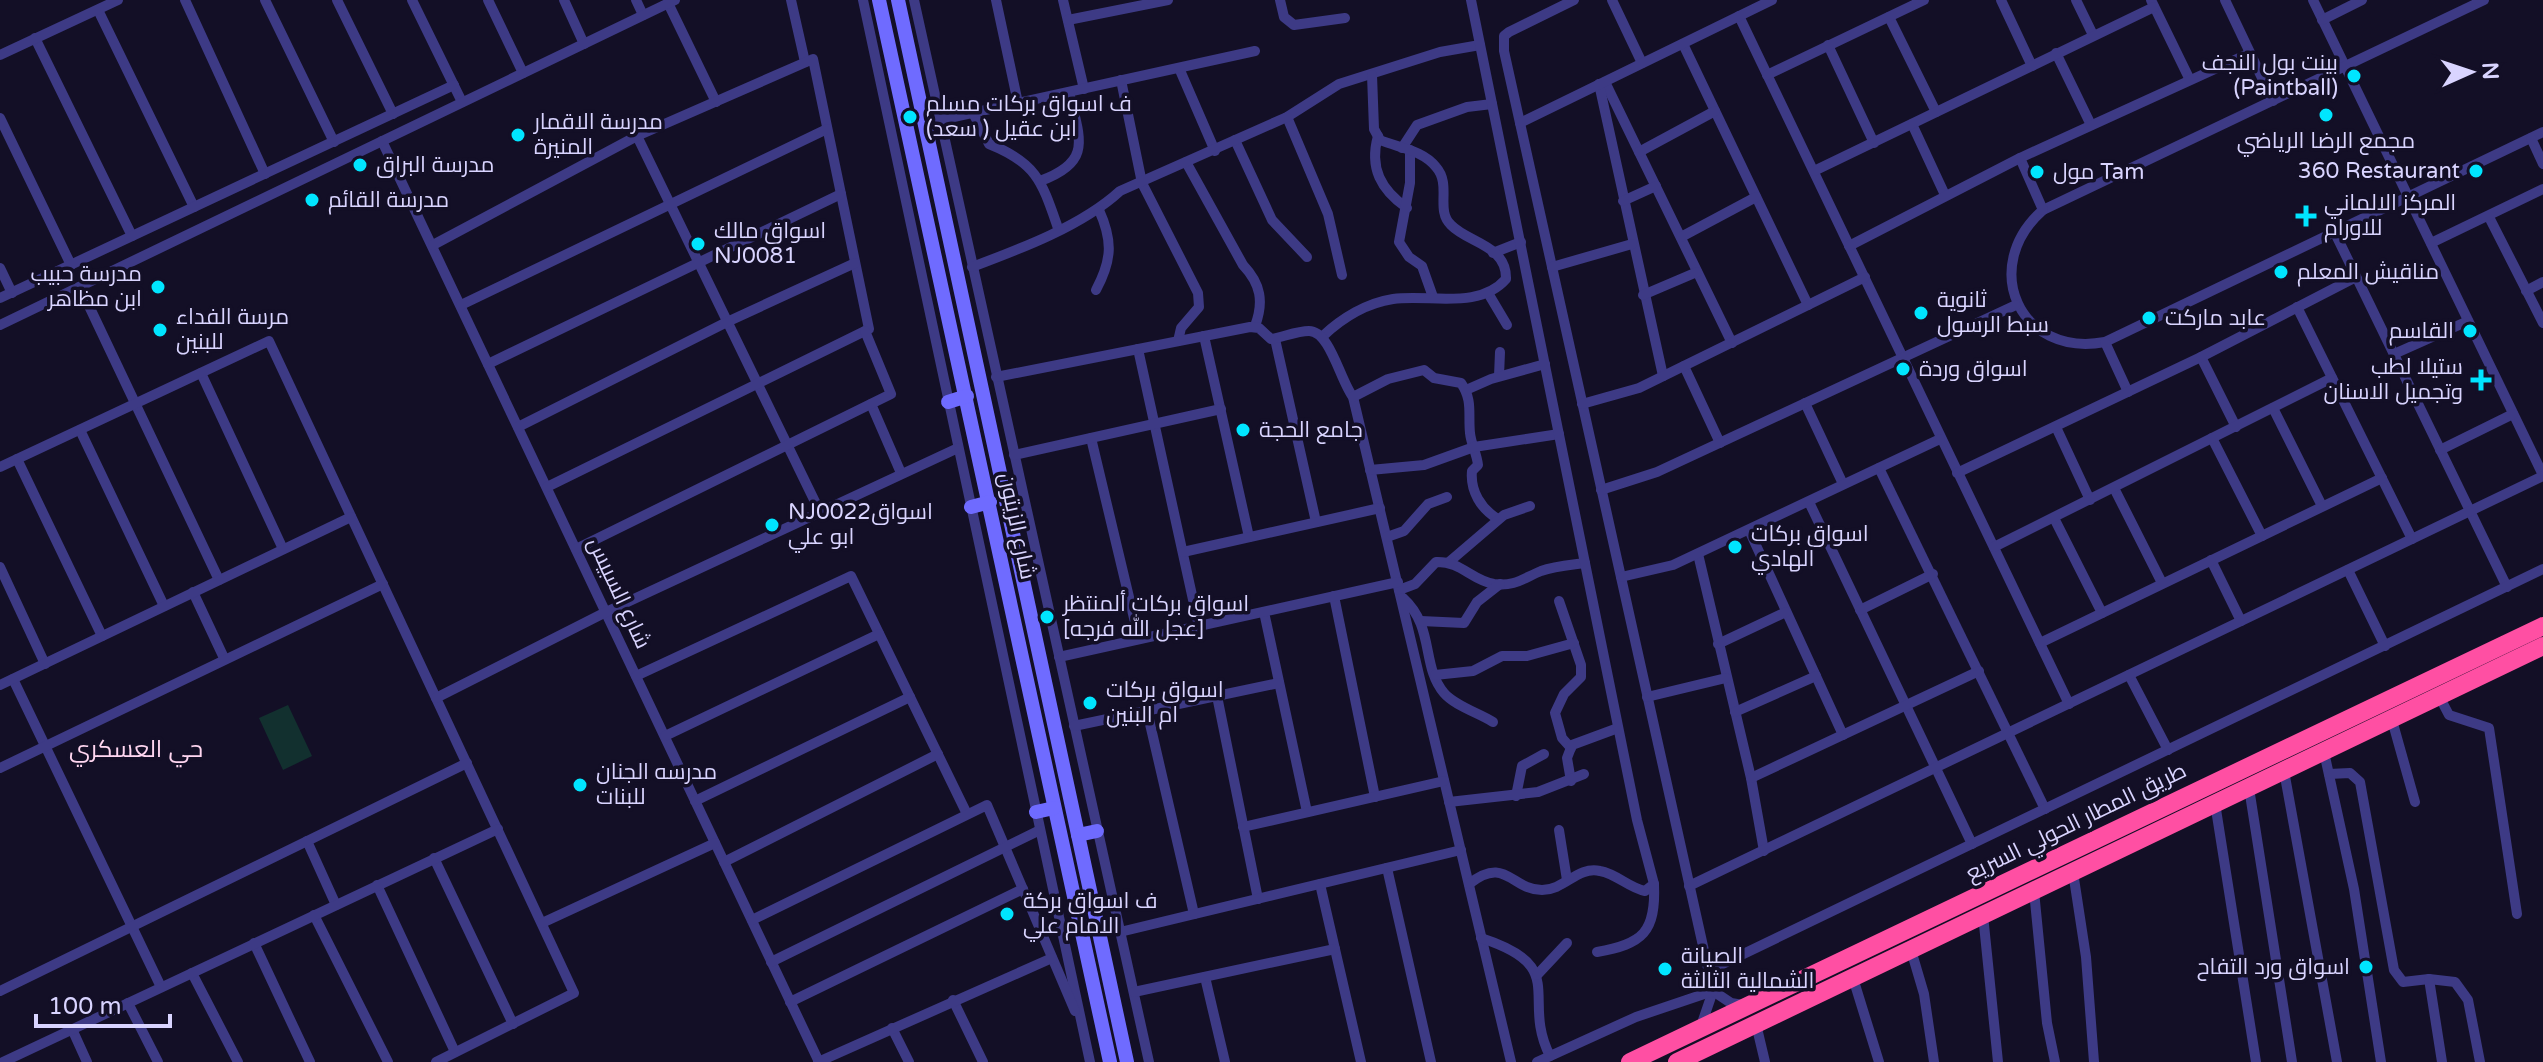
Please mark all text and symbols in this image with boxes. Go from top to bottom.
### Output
north arrow [2431,32,2511,112]
place label: بينت بول النجف (Paintball) [2202,50,2338,101]
text: N [2477,62,2503,81]
marker: بينت بول النجف (Paintball) [2345,67,2363,85]
place label: ف اسواق بركات مسلم ابن عقيل ( سعد) [926,91,1132,142]
marker: مجمع الرضا الرياضي [2317,106,2335,124]
marker: ف اسواق بركات مسلم ابن عقيل ( سعد) [901,108,919,126]
place label: مدرسة الاقمار المنيرة [532,109,663,160]
marker: مدرسة الاقمار المنيرة [509,126,527,144]
place label: مجمع الرضا الرياضي [2237,128,2415,157]
place label: مدرسة البراق [376,152,494,178]
marker: مدرسة البراق [351,156,369,174]
place label: 360 Restaurant [2298,158,2460,184]
place label: مول Tam [2053,159,2144,185]
marker: 360 Restaurant [2467,162,2485,180]
marker: مول Tam [2028,163,2046,181]
place label: مدرسة القائم [328,187,449,215]
place label: المركز الالماني للاورام [2324,190,2456,243]
marker: مدرسة القائم [303,191,321,209]
marker: المركز الالماني للاورام [2295,205,2317,227]
place label: اسواق مالك NJ0081 [714,218,826,269]
marker: اسواق مالك NJ0081 [689,235,707,253]
place label: مناقيش المعلم [2297,259,2439,287]
place label: مدرسة حبيب ابن مظاهر [31,261,142,312]
marker: مناقيش المعلم [2272,263,2290,281]
marker: مدرسة حبيب ابن مظاهر [149,278,167,296]
place label: ثانوية سبط الرسول [1937,287,2049,338]
place label: مرسة الفداء للبنين [176,304,289,355]
marker: ثانوية سبط الرسول [1912,304,1930,322]
place label: عابد ماركت [2165,305,2266,331]
marker: عابد ماركت [2140,309,2158,327]
place label: القاسم [2389,318,2454,346]
marker: مرسة الفداء للبنين [151,321,169,339]
marker: القاسم [2461,322,2479,340]
place label: ستيلا لطب وتجميل الاسنان [2324,354,2463,405]
place label: اسواق وردة [1919,356,2028,382]
marker: اسواق وردة [1894,360,1912,378]
marker: ستيلا لطب وتجميل الاسنان [2470,369,2492,391]
place label: جامع الحجة [1259,417,1363,444]
marker: جامع الحجة [1234,421,1252,439]
street label: شارع الزيتون [992,470,1041,582]
place label: NJ0022اسواق ابو علي [788,499,933,553]
marker: NJ0022اسواق ابو علي [763,516,781,534]
place label: اسواق بركات الهادي [1751,521,1869,575]
street label: شارع السبيس [581,533,656,653]
marker: اسواق بركات الهادي [1726,538,1744,556]
place label: اسواق بركات ألمنتظر [عجل الله فرجه] [1061,590,1249,642]
marker: اسواق بركات ألمنتظر [عجل الله فرجه] [1038,608,1056,626]
place label: اسواق بركات ام البنين [1106,677,1224,730]
marker: اسواق بركات ام البنين [1081,694,1099,712]
district label: حي العسكري [69,735,203,768]
street label: طريق المطار الحولي السريع [1962,757,2192,889]
place label: مدرسه الجنان للبنات [596,759,717,810]
marker: مدرسه الجنان للبنات [571,776,589,794]
place label: ف اسواق بركة الامام علي [1023,888,1158,942]
marker: ف اسواق بركة الامام علي [998,905,1016,923]
place label: الصيانة الشمالية الثالثة [1681,943,1814,994]
place label: اسواق ورد التفاح [2197,954,2350,981]
marker: اسواق ورد التفاح [2357,958,2375,976]
marker: الصيانة الشمالية الثالثة [1656,960,1674,978]
scale bar [36,978,170,1028]
text: 100 m [48,992,122,1021]

